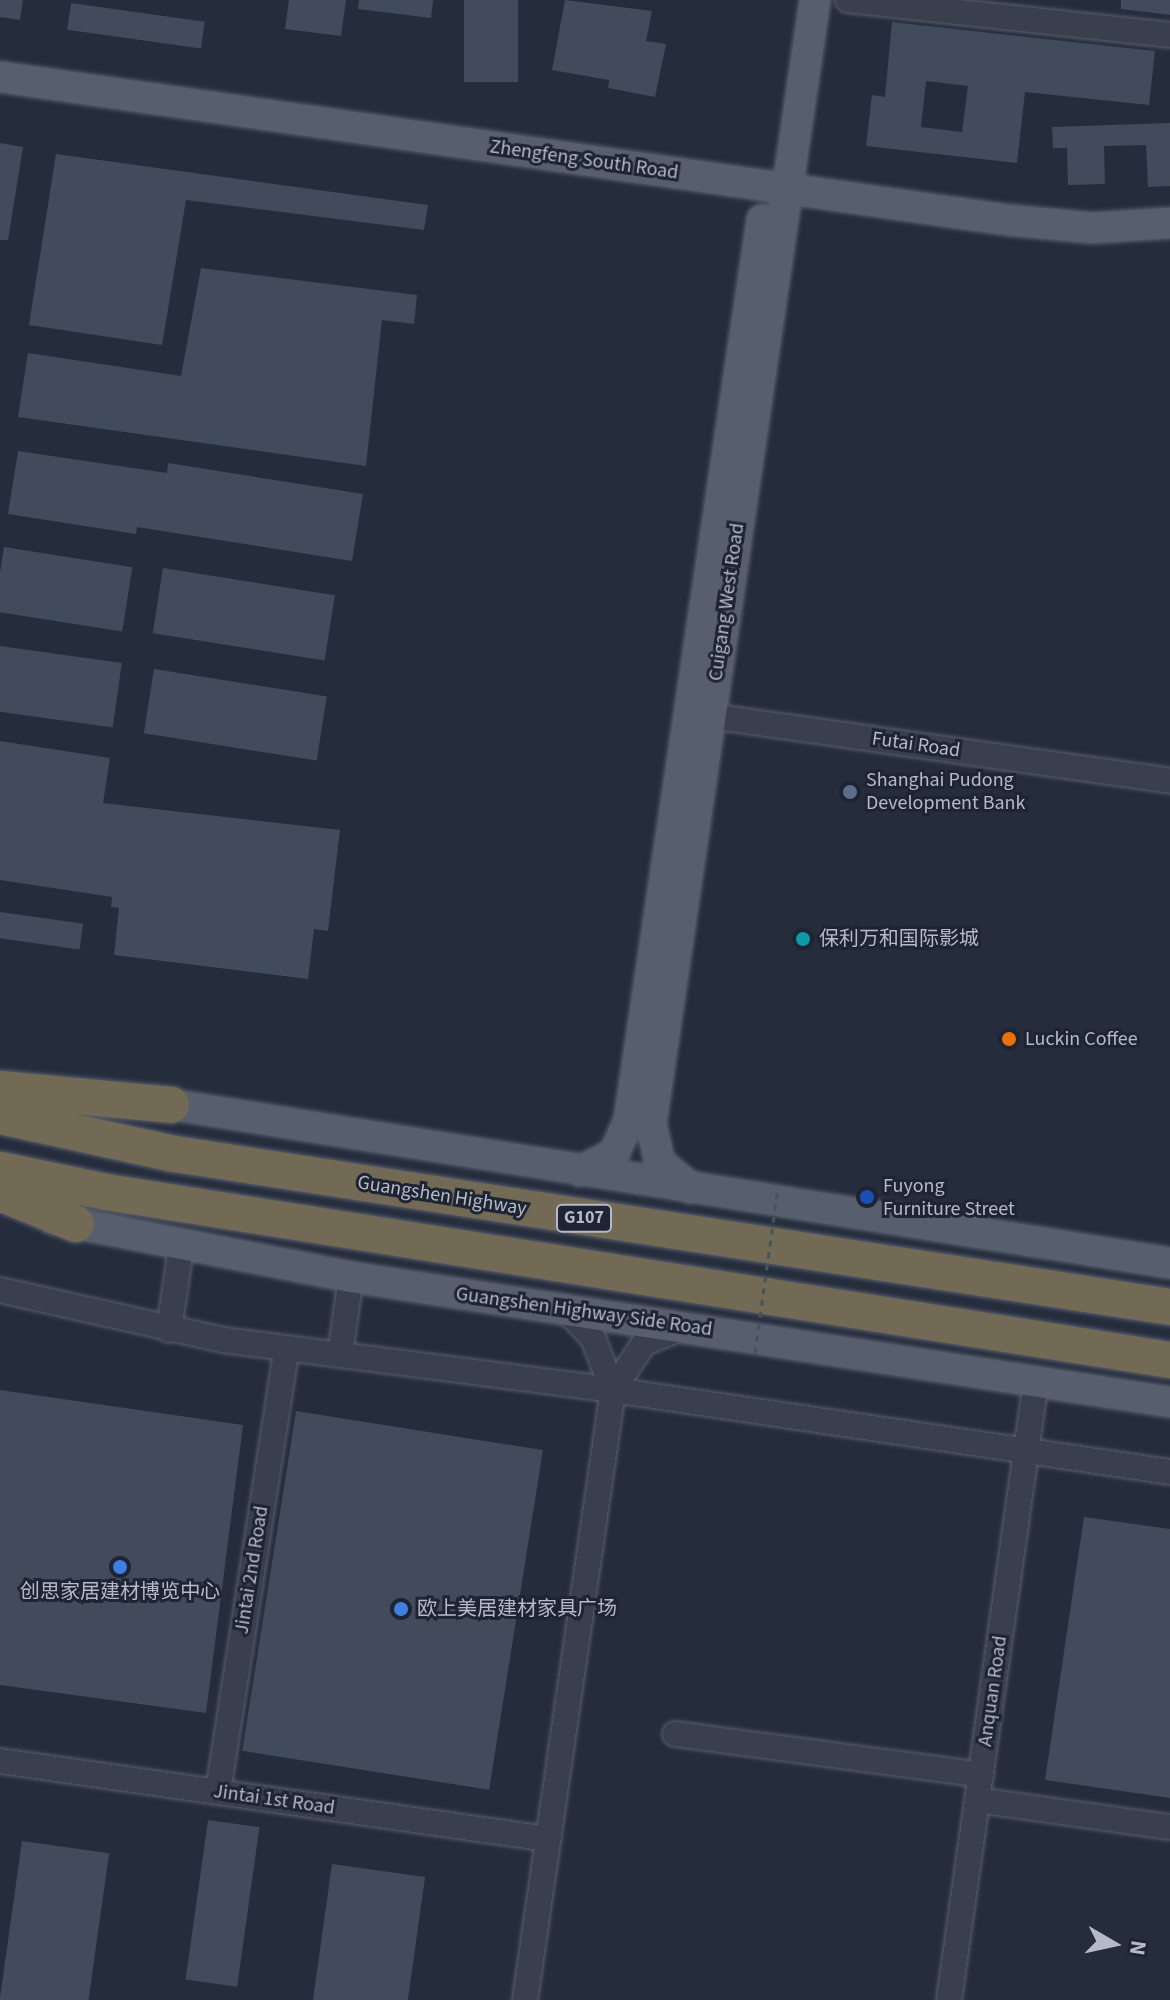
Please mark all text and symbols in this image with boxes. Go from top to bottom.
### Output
street label: Zhengfeng South Road [488,135,680,185]
street label: Cuigang West Road [704,522,750,682]
street label: Futai Road [870,727,962,763]
place label: Shanghai Pudong Development Bank [866,768,1025,815]
marker: Shanghai Pudong Development Bank [841,783,859,801]
place label: 保利万和国际影城 [819,927,979,951]
marker: 保利万和国际影城 [794,930,812,948]
place label: Luckin Coffee [1025,1027,1138,1051]
marker: Luckin Coffee [1000,1030,1018,1048]
street label: Guangshen Highway [356,1171,528,1221]
place label: Fuyong Furniture Street [883,1174,1015,1221]
marker: Fuyong Furniture Street [858,1188,876,1206]
road number: G107 [556,1204,612,1232]
street label: Guangshen Highway Side Road [454,1282,714,1342]
street label: Jintai 2nd Road [230,1504,274,1636]
marker: 创思家居建材博览中心 [111,1558,129,1576]
place label: 创思家居建材博览中心 [20,1580,220,1604]
place label: 欧上美居建材家具广场 [417,1597,617,1621]
marker: 欧上美居建材家具广场 [392,1600,410,1618]
street label: Anquan Road [973,1634,1013,1748]
street label: Jintai 1st Road [212,1780,336,1820]
north arrow [1074,1904,1154,1984]
text: N [1121,1938,1155,1957]

